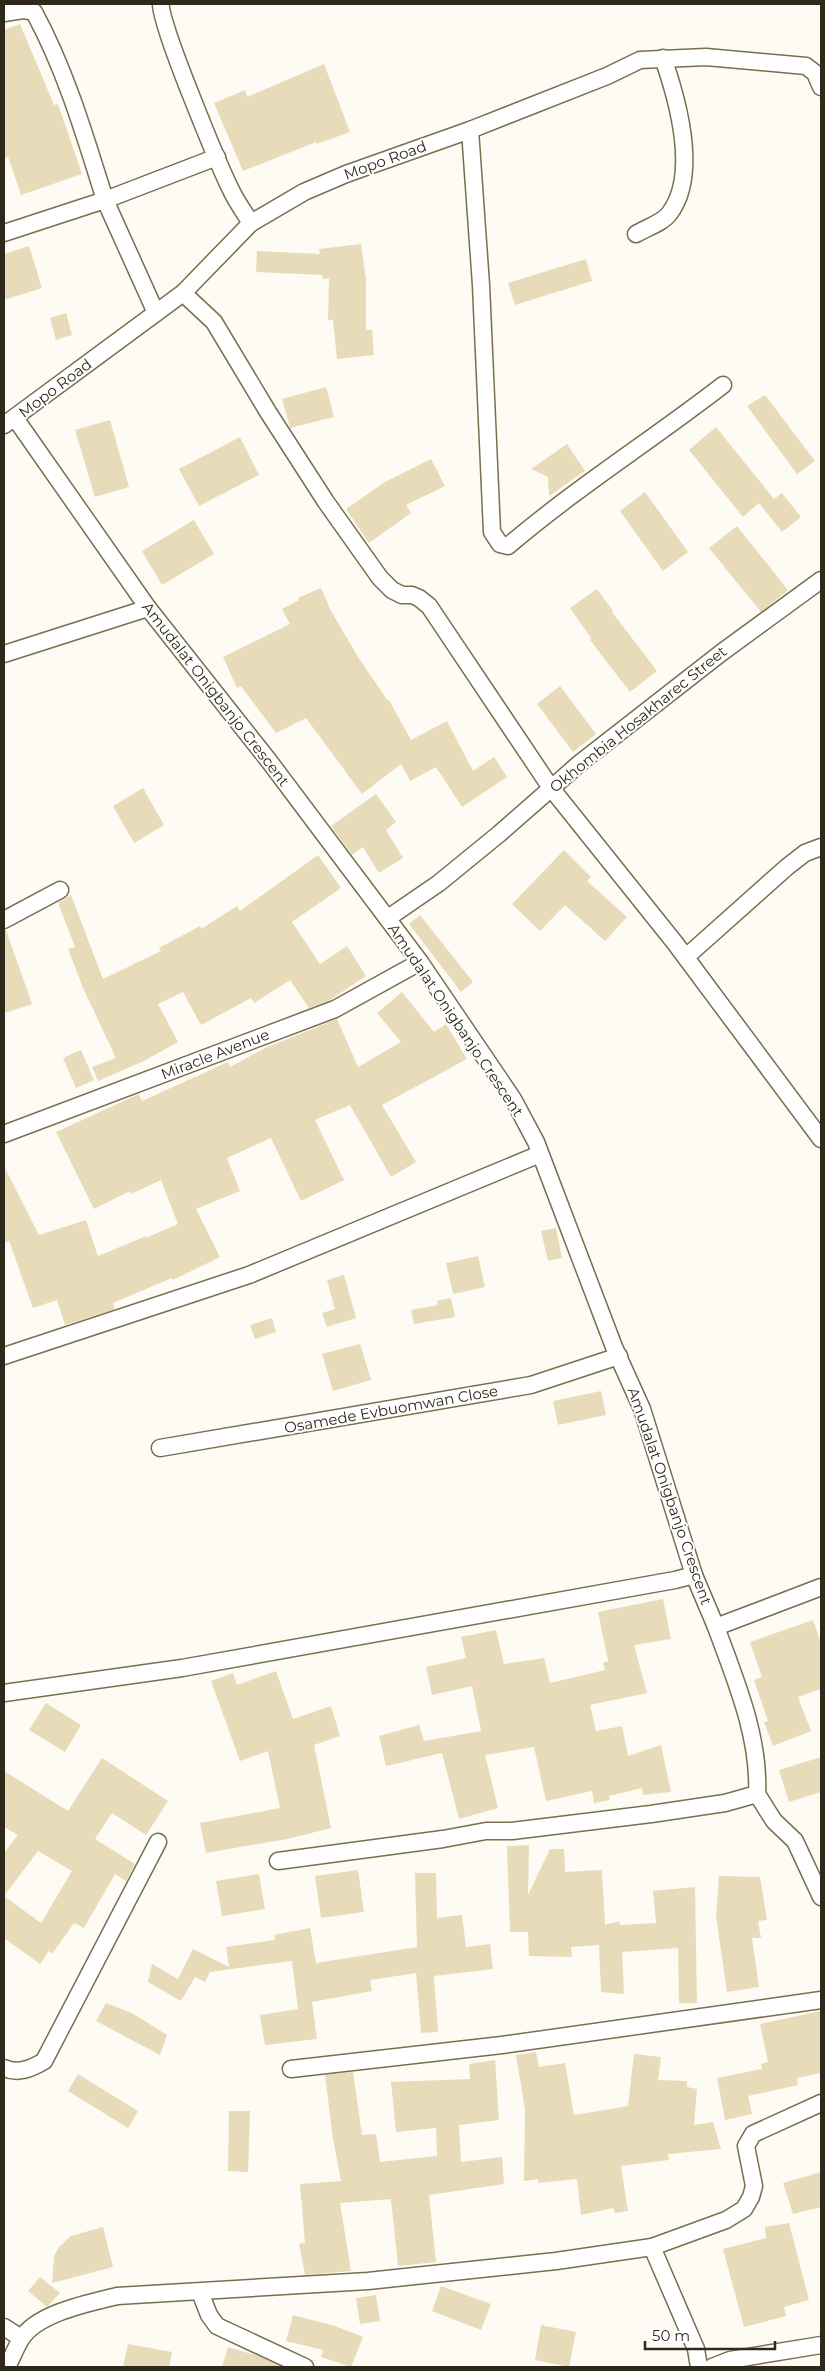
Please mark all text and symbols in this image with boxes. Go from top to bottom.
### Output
street label: Mopo Road [341,136,429,184]
street label: Mopo Road [15,354,95,422]
street label: Amudalat Onigbanjo Crescent [138,598,294,790]
street label: Okhombia Hosakharec Street [546,642,730,796]
street label: Amudalat Onigbanjo Crescent [384,920,528,1120]
street label: Miracle Avenue [158,1025,272,1083]
street label: Osamede Evbuomwan Close [283,1381,499,1437]
street label: Amudalat Onigbanjo Crescent [624,1385,716,1607]
scale bar [645,2318,775,2350]
text: 50 m [652,2326,690,2345]

